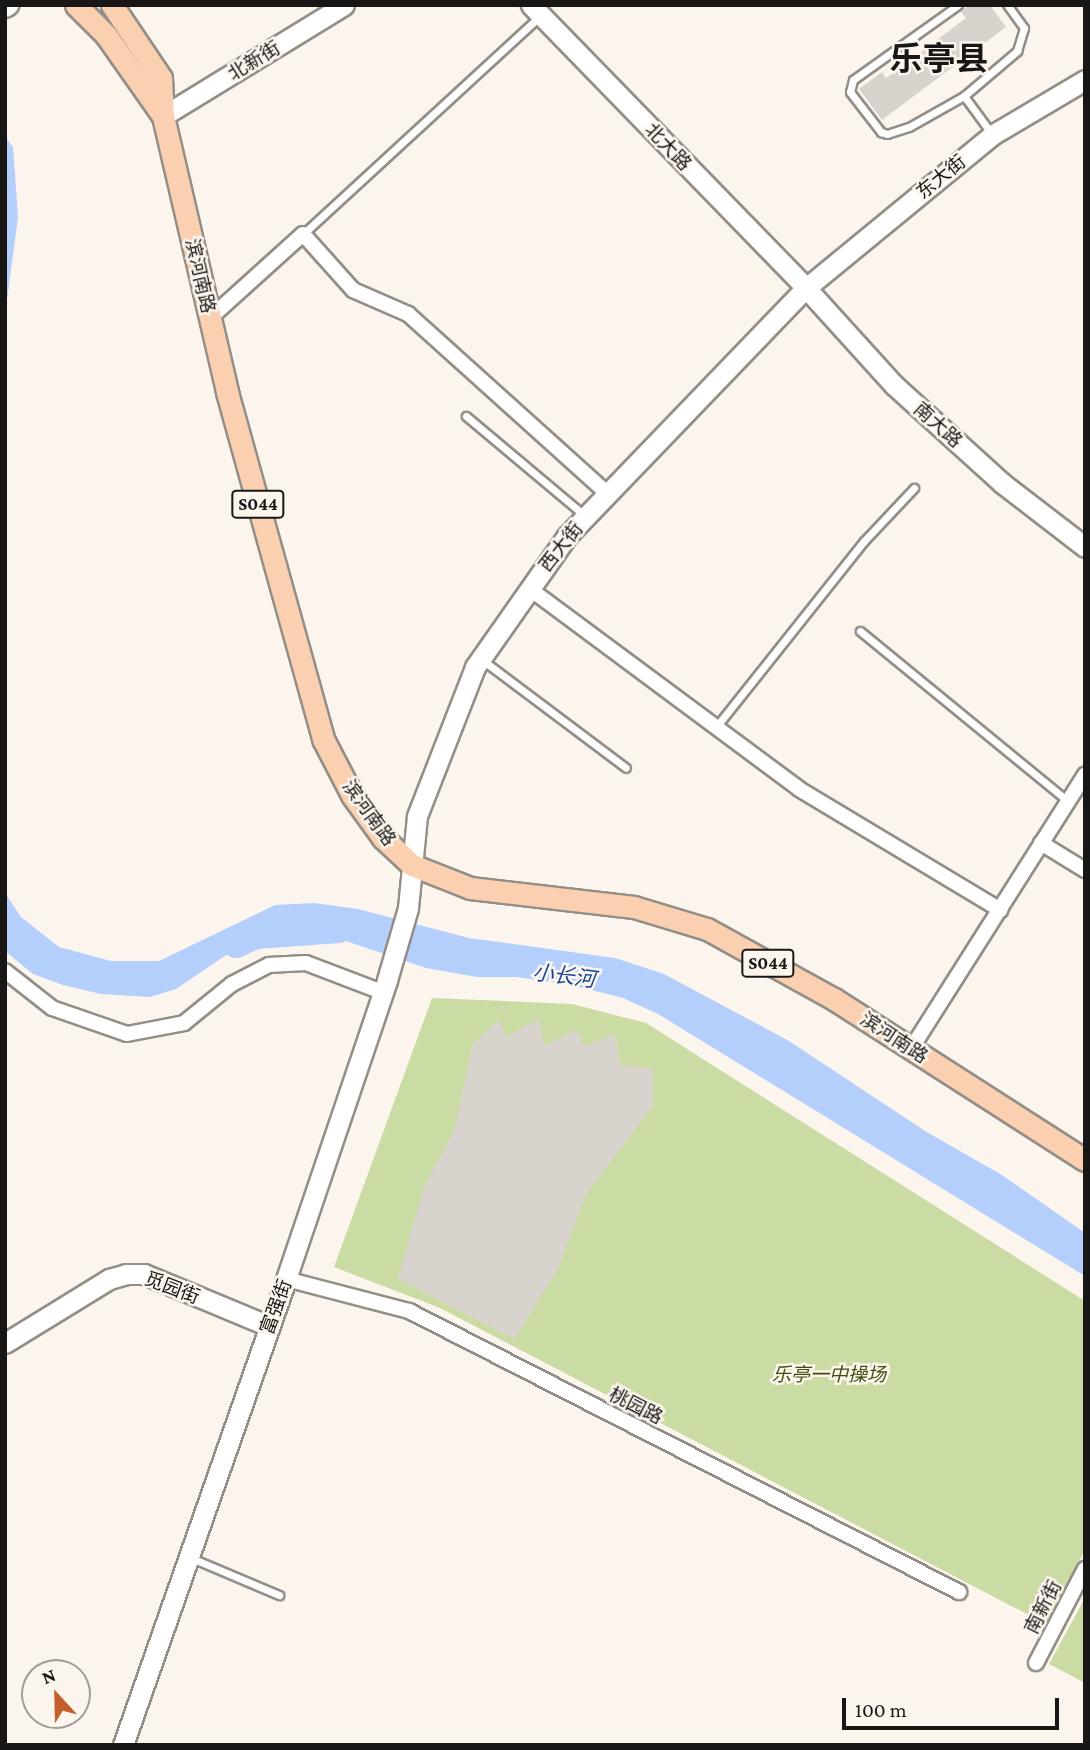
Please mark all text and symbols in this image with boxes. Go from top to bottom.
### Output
street label: 北新街 [224,36,284,86]
district label: 乐亭县 [890,39,988,79]
street label: 北大路 [640,119,696,175]
street label: 东大街 [912,150,970,204]
street label: 滨河南路 [180,236,220,316]
street label: 南大路 [909,397,967,453]
road number: S044 [230,490,286,518]
street label: 西大街 [534,518,588,576]
street label: 滨河南路 [337,776,401,850]
road number: S044 [740,948,796,978]
water label: 小长河 [531,960,597,992]
street label: 滨河南路 [856,1008,932,1068]
street label: 觅园街 [141,1267,203,1309]
street label: 富强街 [256,1276,296,1338]
park label: 乐亭一中操场 [772,1364,886,1386]
street label: 桃园路 [605,1383,667,1429]
street label: 南新街 [1020,1576,1066,1638]
north arrow [21,1659,91,1729]
text: N [39,1664,59,1688]
scale bar [845,1684,1062,1728]
text: 100 m [855,1698,907,1722]

